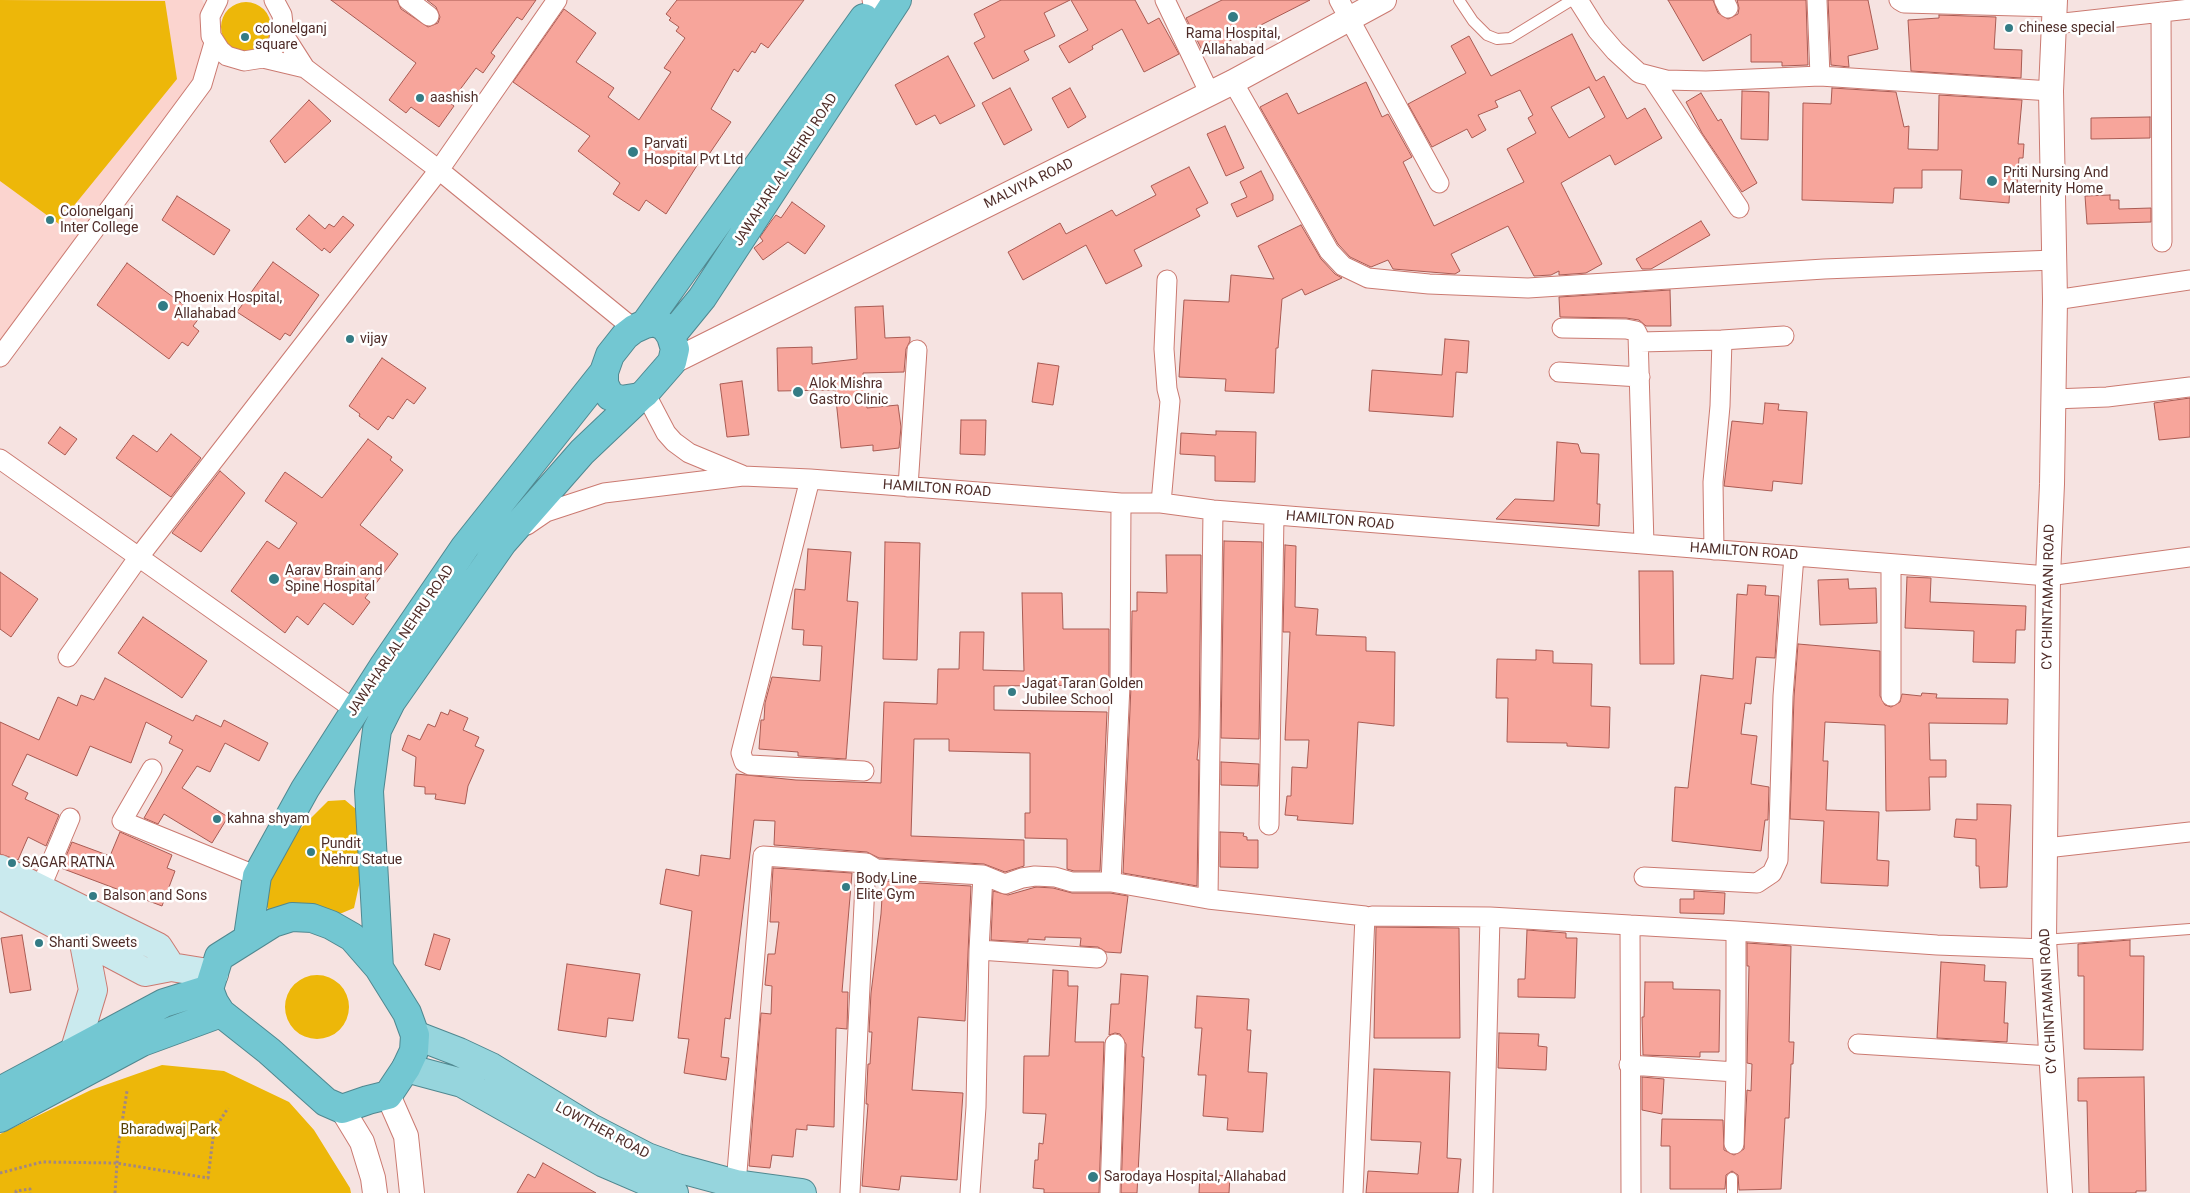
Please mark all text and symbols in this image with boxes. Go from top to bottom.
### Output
marker: Rama Hospital, Allahabad [1226,10,1240,24]
place label: chinese special [2019,20,2115,36]
place label: colonelganj square [255,21,327,54]
marker: chinese special [2003,22,2015,34]
place label: Rama Hospital, Allahabad [1186,26,1280,58]
marker: colonelganj square [239,31,251,43]
place label: aashish [430,90,479,106]
street label: JAWAHARLAL NEHRU ROAD [730,90,842,250]
marker: aashish [414,92,426,104]
place label: Parvati Hospital Pvt Ltd [644,136,743,168]
marker: Parvati Hospital Pvt Ltd [626,145,640,159]
street label: MALVIYA ROAD [982,155,1076,213]
place label: Priti Nursing And Maternity Home [2003,165,2108,198]
marker: Priti Nursing And Maternity Home [1985,174,1999,188]
place label: Colonelganj Inter College [60,204,138,236]
marker: Colonelganj Inter College [44,214,56,226]
place label: Phoenix Hospital, Allahabad [174,290,282,322]
marker: Phoenix Hospital, Allahabad [156,299,170,313]
place label: vijay [360,331,388,347]
marker: vijay [344,333,356,345]
place label: Alok Mishra Gastro Clinic [809,376,888,408]
marker: Alok Mishra Gastro Clinic [791,385,805,399]
street label: HAMILTON ROAD [882,477,992,501]
street label: HAMILTON ROAD [1285,508,1395,534]
street label: CY CHINTAMANI ROAD [2039,524,2059,670]
street label: HAMILTON ROAD [1689,540,1799,564]
street label: JAWAHARLAL NEHRU ROAD [344,562,458,720]
place label: Aarav Brain and Spine Hospital [285,563,383,596]
marker: Aarav Brain and Spine Hospital [267,572,281,586]
place label: Jagat Taran Golden Jubilee School [1022,676,1143,709]
marker: Jagat Taran Golden Jubilee School [1006,686,1018,698]
place label: kahna shyam [227,811,310,827]
marker: kahna shyam [211,813,223,825]
place label: Pundit Nehru Statue [321,836,402,869]
marker: Pundit Nehru Statue [305,846,317,858]
place label: SAGAR RATNA [22,855,115,871]
marker: SAGAR RATNA [6,857,18,869]
place label: Body Line Elite Gym [856,871,917,904]
marker: Body Line Elite Gym [840,881,852,893]
place label: Balson and Sons [103,888,207,904]
marker: Balson and Sons [87,890,99,902]
street label: CY CHINTAMANI ROAD [2037,928,2061,1074]
place label: Shanti Sweets [49,935,137,951]
marker: Shanti Sweets [33,937,45,949]
street label: LOWTHER ROAD [552,1099,652,1163]
park label: Bharadwaj Park [120,1122,218,1138]
place label: Sarodaya Hospital, Allahabad [1104,1169,1286,1185]
marker: Sarodaya Hospital, Allahabad [1086,1170,1100,1184]

